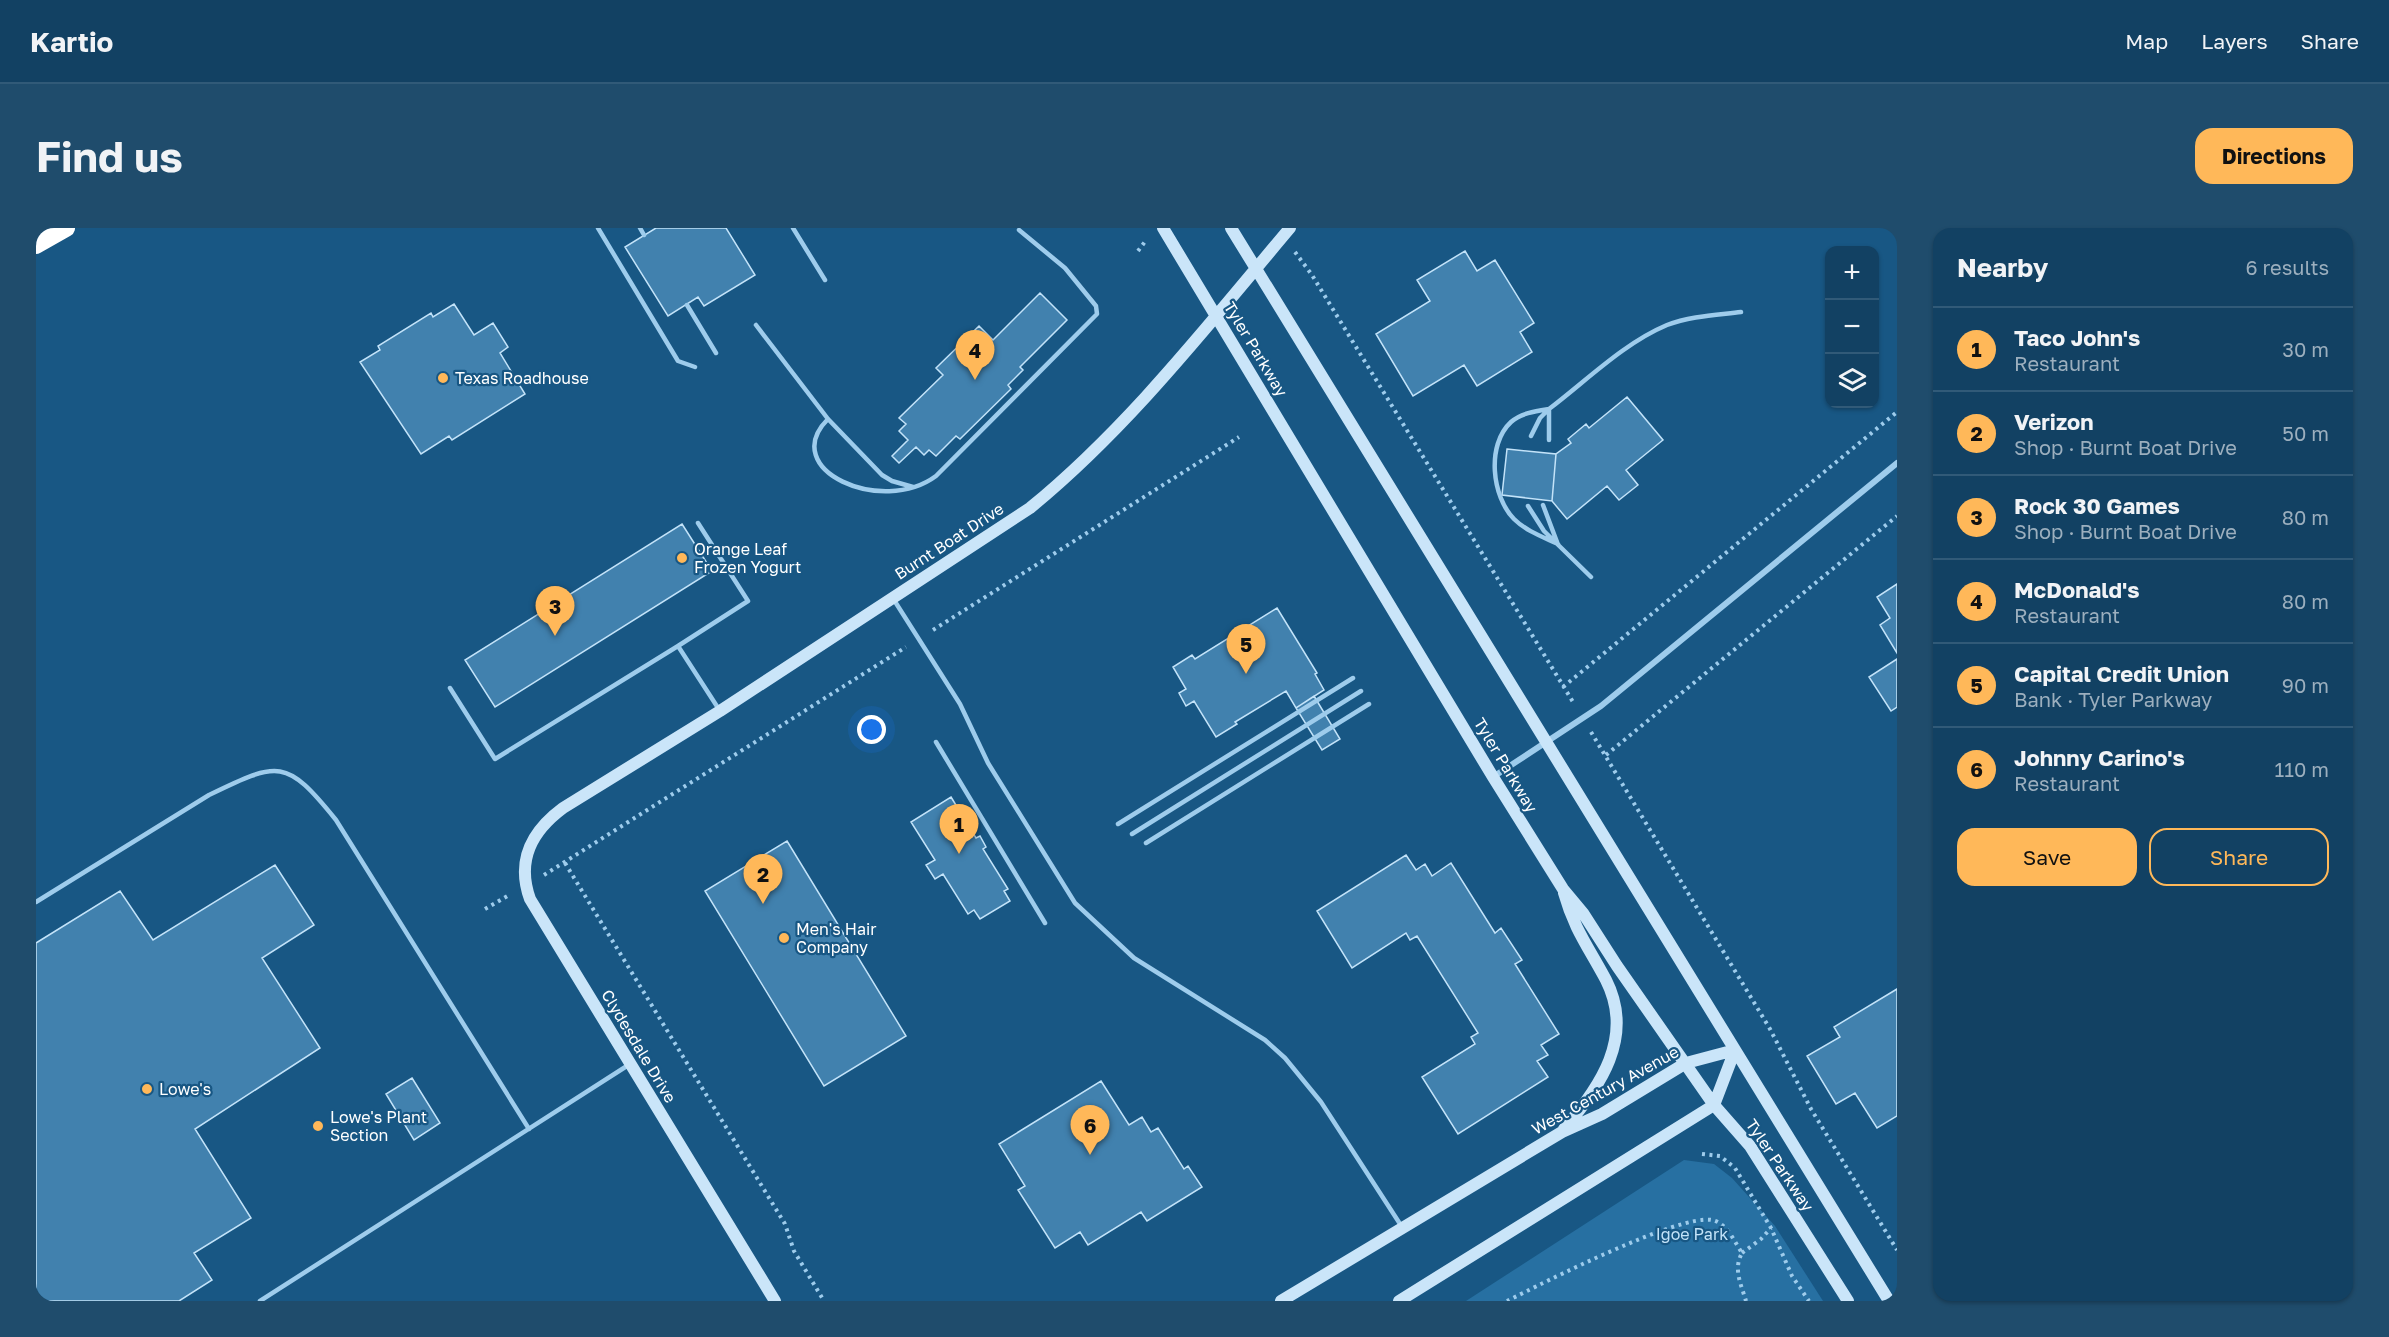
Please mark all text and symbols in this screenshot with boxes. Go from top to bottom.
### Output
text: Kartio [30,25,113,58]
text: Map [2125,28,2168,54]
text: Layers [2201,28,2268,54]
text: Share [2301,28,2359,54]
button: Directions [2195,128,2353,184]
text: Find us [36,131,183,181]
map controls [1825,246,1879,408]
button: + [1825,246,1879,300]
text: Nearby [1957,252,2048,283]
text: 6 results [2245,255,2329,279]
street label: Tyler Parkway [1220,298,1292,400]
button: − [1825,300,1879,354]
text: Taco John's [2014,324,2140,351]
pin: 4 [956,330,994,380]
text: 1 [1971,337,1982,361]
text: 30 m [2282,337,2329,361]
text: Restaurant [2014,351,2120,375]
button: layers [1825,354,1879,408]
place label: Texas Roadhouse [455,368,589,388]
marker: Texas Roadhouse [436,371,450,385]
text: Verizon [2014,408,2094,435]
text: 2 [1970,421,1983,445]
text: 50 m [2282,421,2329,445]
text: Shop · Burnt Boat Drive [2014,435,2237,459]
text: Rock 30 Games [2014,492,2180,519]
street label: Burnt Boat Drive [891,498,1007,584]
text: 3 [1970,505,1983,529]
text: 80 m [2282,505,2329,529]
text: Shop · Burnt Boat Drive [2014,519,2237,543]
place label: Orange Leaf Frozen Yogurt [694,539,802,577]
marker: Orange Leaf Frozen Yogurt [675,551,689,565]
text: McDonald's [2014,576,2140,603]
pin: 3 [536,586,574,636]
text: 4 [1970,589,1983,613]
text: 80 m [2282,589,2329,613]
text: Restaurant [2014,603,2120,627]
pin: 5 [1226,624,1266,674]
text: Capital Credit Union [2014,660,2229,687]
text: 5 [1970,673,1983,697]
text: 90 m [2282,673,2329,697]
text: Bank · Tyler Parkway [2014,687,2212,711]
street label: Tyler Parkway [1470,714,1542,816]
your location [857,715,886,744]
text: Johnny Carino's [2014,744,2185,771]
text: 6 [1970,757,1983,781]
text: 110 m [2275,757,2329,781]
text: Restaurant [2014,771,2120,795]
pin: 1 [940,804,978,854]
button: Save [1957,828,2137,886]
button: Share [2149,828,2329,886]
pin: 2 [744,854,782,904]
place label: Men's Hair Company [796,919,876,957]
marker: Men's Hair Company [777,931,791,945]
street label: Clydesdale Drive [597,986,681,1106]
street label: West Century Avenue [1528,1041,1682,1139]
place label: Lowe's [159,1079,211,1099]
marker: Lowe's [140,1082,154,1096]
pin: 6 [1070,1106,1110,1155]
place label: Lowe's Plant Section [330,1107,427,1145]
street label: Tyler Parkway [1742,1115,1818,1215]
marker: Lowe's Plant Section [311,1119,325,1133]
park label: Igoe Park [1656,1224,1728,1244]

